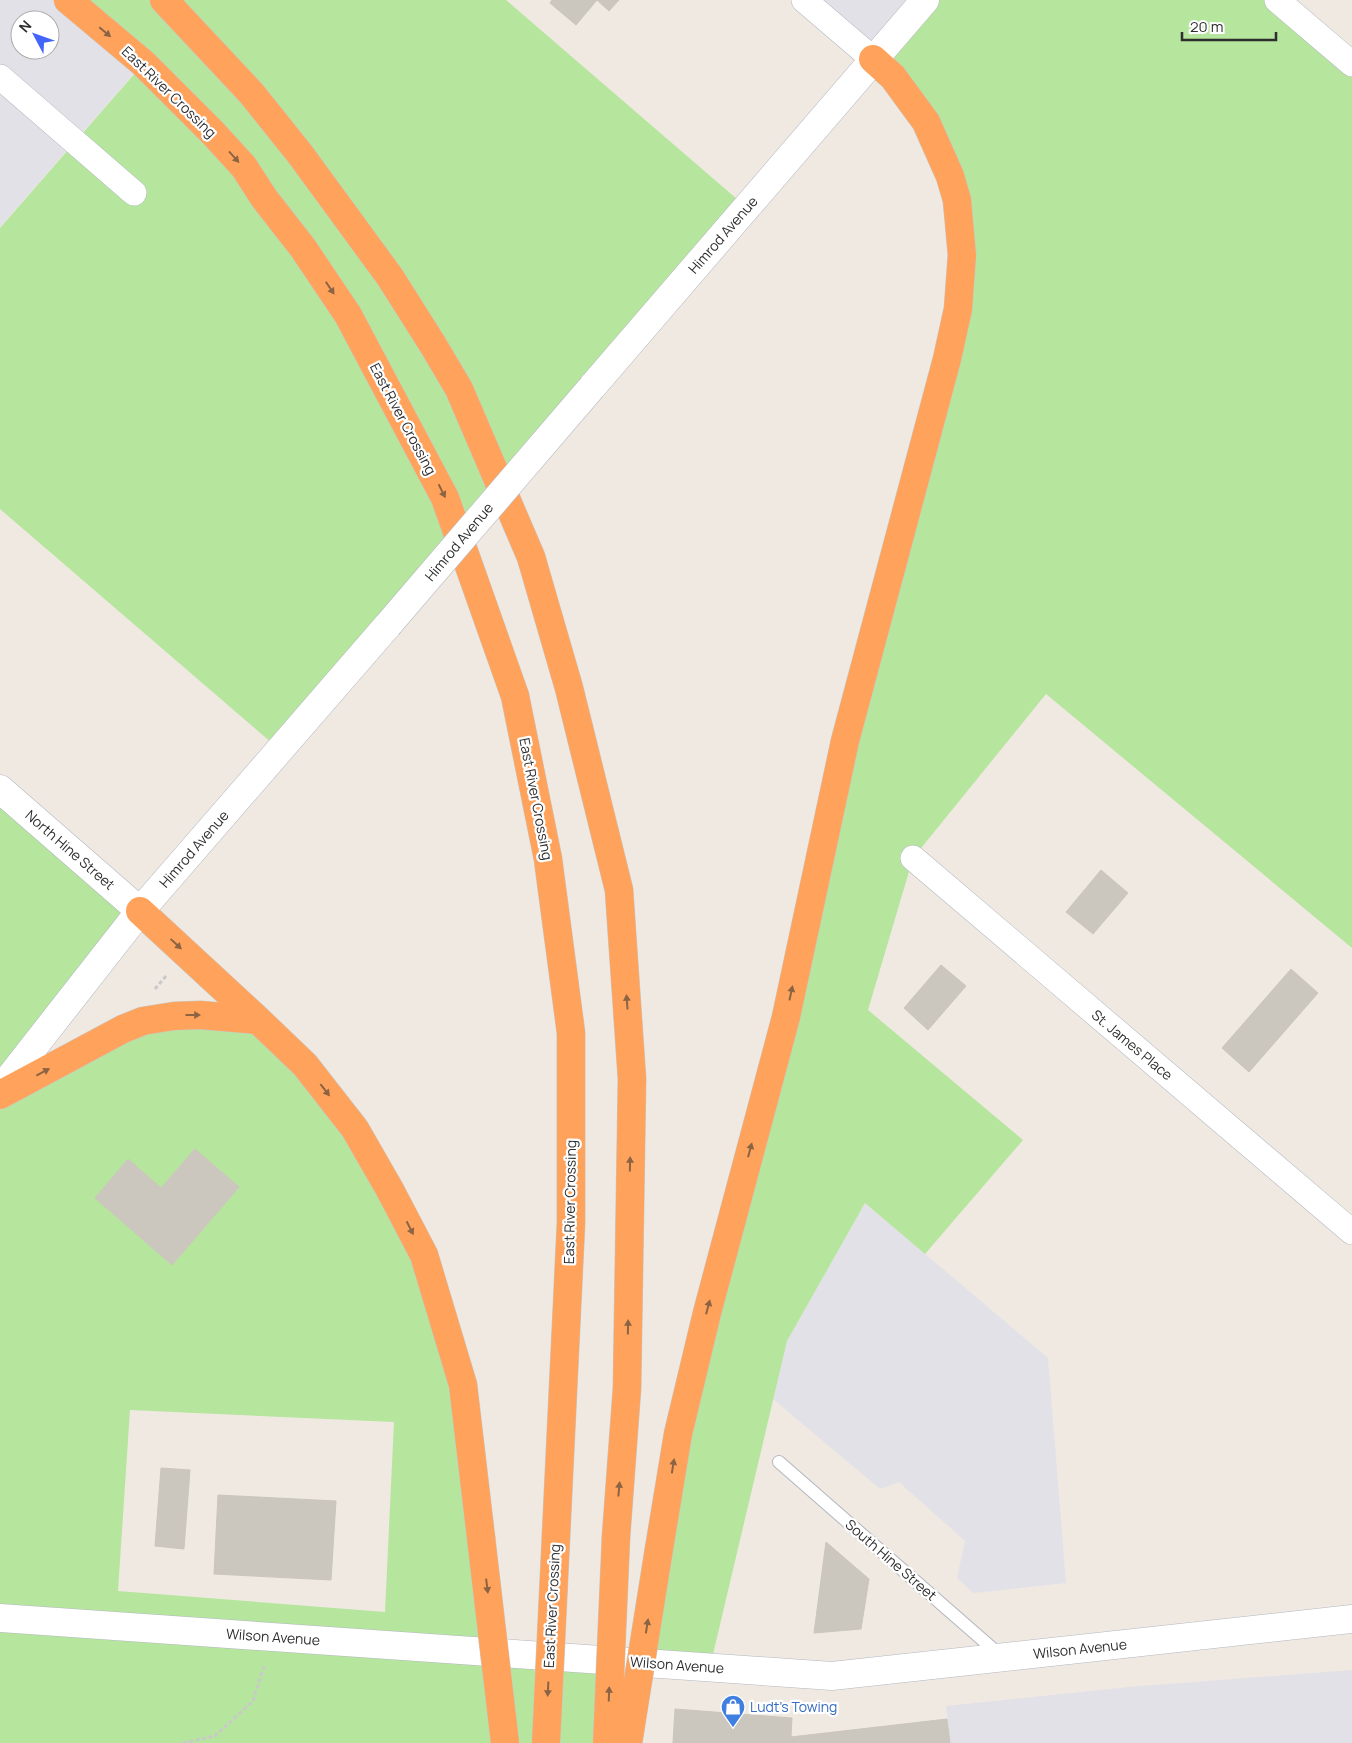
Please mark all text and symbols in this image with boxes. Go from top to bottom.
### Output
north arrow [10,10,60,60]
scale bar [1182,10,1276,42]
text: N [14,16,35,36]
text: 20 m [1190,16,1223,37]
one-way arrow [98,26,111,37]
street label: East River Crossing [118,42,221,142]
one-way arrow [228,150,240,162]
street label: Himrod Avenue [684,192,762,277]
one-way arrow [325,281,335,295]
street label: East River Crossing [366,359,441,478]
one-way arrow [438,484,446,499]
street label: Himrod Avenue [420,498,497,585]
street label: East River Crossing [515,736,558,862]
street label: North Hine Street [22,805,119,894]
street label: Himrod Avenue [155,806,233,891]
one-way arrow [170,938,182,950]
one-way arrow [787,986,795,1001]
one-way arrow [622,994,630,1010]
street label: St. James Place [1088,1005,1177,1084]
one-way arrow [185,1011,201,1019]
one-way arrow [36,1068,50,1076]
one-way arrow [319,1083,330,1096]
street label: East River Crossing [559,1140,580,1264]
one-way arrow [746,1143,754,1158]
one-way arrow [627,1156,635,1172]
one-way arrow [406,1221,414,1235]
one-way arrow [704,1300,712,1315]
one-way arrow [624,1318,632,1334]
one-way arrow [669,1458,677,1474]
one-way arrow [616,1481,624,1497]
street label: South Hine Street [842,1515,941,1605]
street label: East River Crossing [539,1543,564,1668]
one-way arrow [483,1578,491,1594]
one-way arrow [643,1617,651,1633]
street label: Wilson Avenue [225,1624,321,1649]
street label: Wilson Avenue [1032,1634,1128,1663]
street label: Wilson Avenue [629,1652,725,1677]
one-way arrow [544,1681,552,1697]
one-way arrow [605,1686,613,1702]
shop icon: Ludt's Towing [720,1694,746,1728]
place label: Ludt's Towing [750,1697,837,1716]

